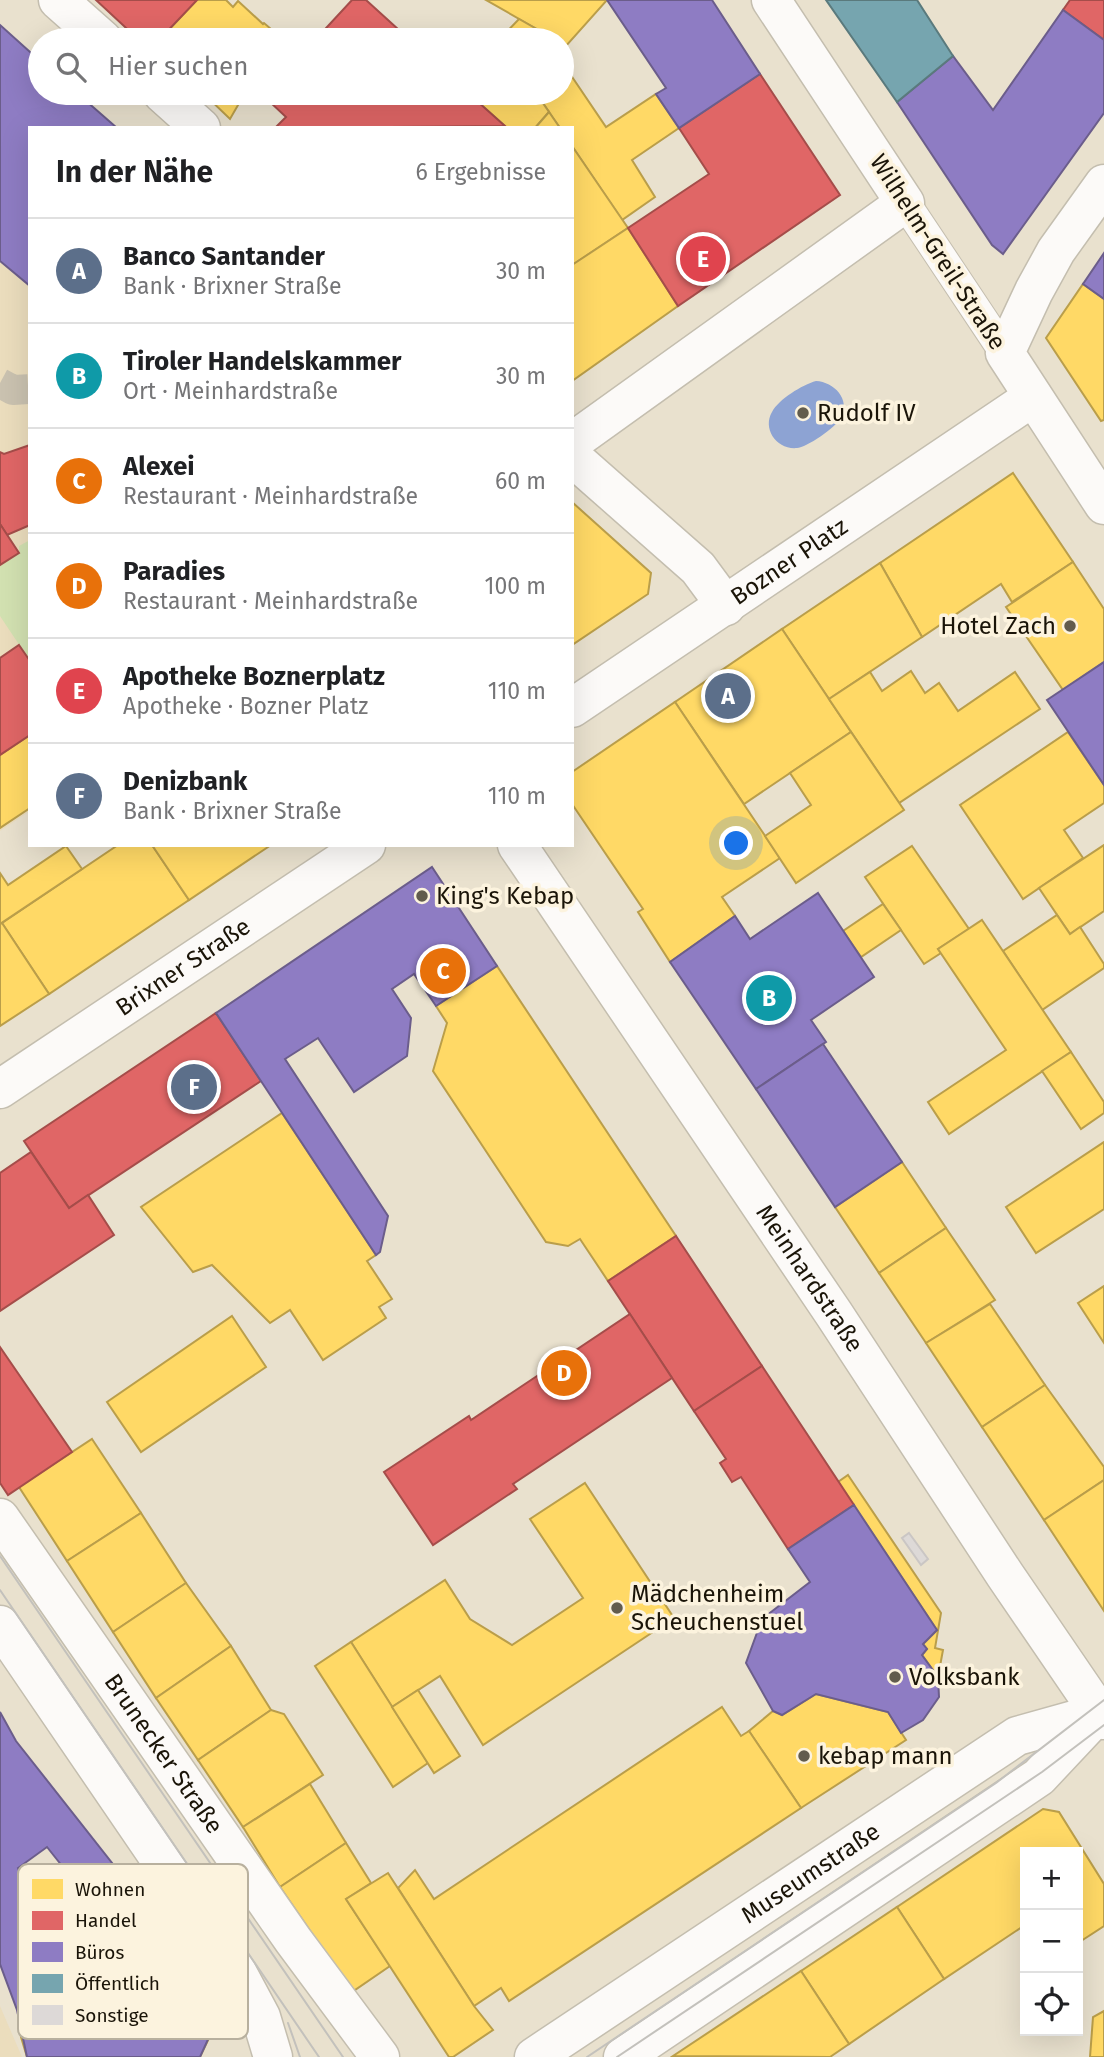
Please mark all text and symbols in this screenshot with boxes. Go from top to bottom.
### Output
search box [28,28,574,105]
icon: search [52,48,90,86]
text: Hier suchen [108,51,248,82]
street label: Wilhelm-Greil-Straße [864,149,1012,355]
text: In der Nähe [56,154,213,190]
text: 6 Ergebnisse [415,158,546,186]
pin: E [680,233,726,285]
text: Banco Santander [123,241,325,272]
text: A [72,257,86,285]
text: 30 m [496,257,546,285]
text: Bank · Brixner Straße [123,272,342,300]
text: Tiroler Handelskammer [123,346,401,377]
text: B [72,362,86,390]
text: 30 m [496,362,546,390]
text: Ort · Meinhardstraße [123,377,338,405]
place label: Rudolf IV [817,399,916,427]
marker: Rudolf IV [795,405,811,421]
text: Alexei [123,451,195,482]
text: C [72,467,86,495]
text: 60 m [495,467,546,495]
text: Restaurant · Meinhardstraße [123,482,418,510]
street label: Bozner Platz [726,512,853,611]
text: Paradies [123,556,225,587]
text: D [72,572,86,600]
text: 100 m [485,572,546,600]
text: Restaurant · Meinhardstraße [123,587,418,615]
place label: Hotel Zach [940,612,1056,640]
marker: Hotel Zach [1062,618,1078,634]
text: Apotheke Boznerplatz [123,661,385,692]
pin: A [705,670,751,722]
text: E [73,677,85,705]
text: 110 m [488,677,546,705]
text: Apotheke · Bozner Platz [123,692,368,720]
text: Denizbank [123,766,247,797]
text: F [73,782,85,810]
text: 110 m [488,782,546,810]
text: Bank · Brixner Straße [123,797,342,825]
your location [719,826,753,860]
place label: King's Kebap [436,882,574,910]
marker: King's Kebap [414,888,430,904]
street label: Brixner Straße [111,912,256,1022]
pin: C [420,945,466,997]
pin: B [746,972,792,1024]
pin: F [171,1061,217,1113]
street label: Meinhardstraße [750,1199,869,1357]
pin: D [541,1347,587,1399]
place label: Mädchenheim Scheuchenstuel [631,1580,803,1636]
marker: Mädchenheim Scheuchenstuel [609,1600,625,1616]
place label: Volksbank [909,1663,1020,1691]
street label: Brunecker Straße [99,1669,229,1839]
marker: Volksbank [887,1669,903,1685]
place label: kebap mann [818,1742,953,1770]
marker: kebap mann [796,1748,812,1764]
street label: Museumstraße [736,1817,885,1929]
map controls [1020,1847,1083,2036]
button: + [1020,1847,1083,1910]
legend [18,1864,248,2039]
text: Wohnen [75,1878,145,1901]
text: Handel [75,1909,137,1932]
button: − [1020,1910,1083,1973]
text: Büros [75,1941,124,1964]
text: Öffentlich [75,1972,160,1995]
button: locate [1020,1973,1083,2036]
text: Sonstige [75,2004,149,2027]

